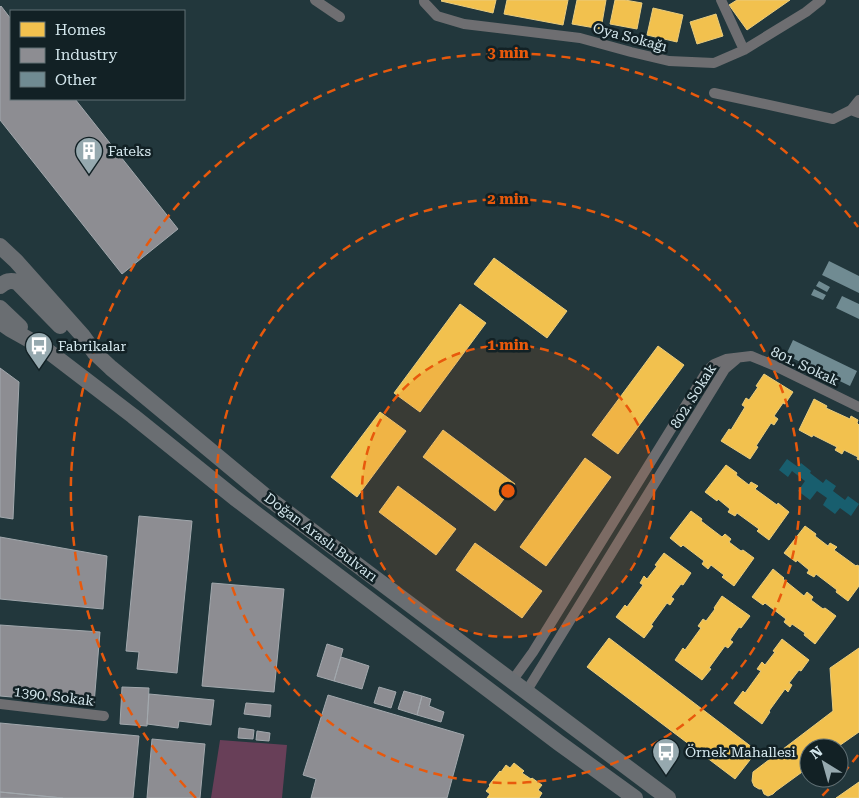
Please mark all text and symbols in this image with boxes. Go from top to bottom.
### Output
legend [10,10,185,100]
street label: Oya Sokağı [591,19,669,55]
text: Homes [55,21,106,39]
text: 3 min [487,44,529,62]
text: Industry [55,46,117,64]
text: Other [55,71,97,89]
building icon: Fateks [74,136,104,175]
place label: Fateks [108,143,152,159]
text: 2 min [487,190,529,208]
bus stop icon: Fabrikalar [24,331,54,370]
text: 1 min [487,336,529,354]
place label: Fabrikalar [58,338,126,354]
street label: 801. Sokak [769,343,842,389]
street label: 802. Sokak [667,361,719,431]
centre of rings [499,482,517,500]
street label: Doğan Araslı Bulvarı [261,489,381,585]
street label: 1390. Sokak [13,683,95,709]
bus stop icon: Örnek Mahallesi [651,737,681,776]
north arrow [799,738,849,788]
text: N [807,743,825,762]
place label: Örnek Mahallesi [685,744,796,760]

